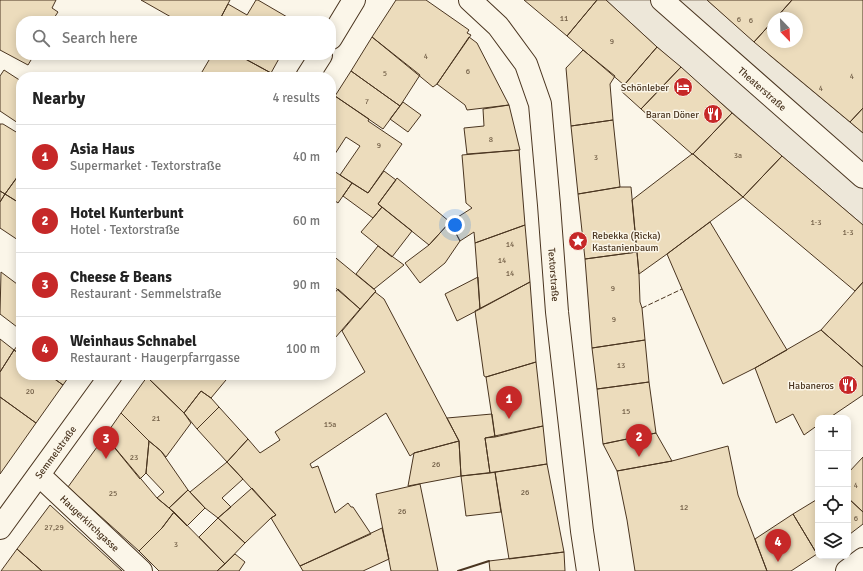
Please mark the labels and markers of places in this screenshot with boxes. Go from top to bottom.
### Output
hotel icon: Schönleber [672,76,694,98]
place label: Schönleber [621,82,669,94]
restaurant icon: Baran Döner [702,103,724,125]
place label: Baran Döner [646,109,699,121]
place icon: Rebekka (Ricka) Kastanienbaum [567,230,589,252]
place label: Rebekka (Ricka) Kastanienbaum [592,230,661,254]
restaurant icon: Habaneros [837,374,859,396]
place label: Habaneros [788,380,835,392]
pin: 1 [496,386,522,419]
pin: 2 [626,424,652,457]
pin: 3 [93,426,119,459]
pin: 4 [765,529,791,562]

